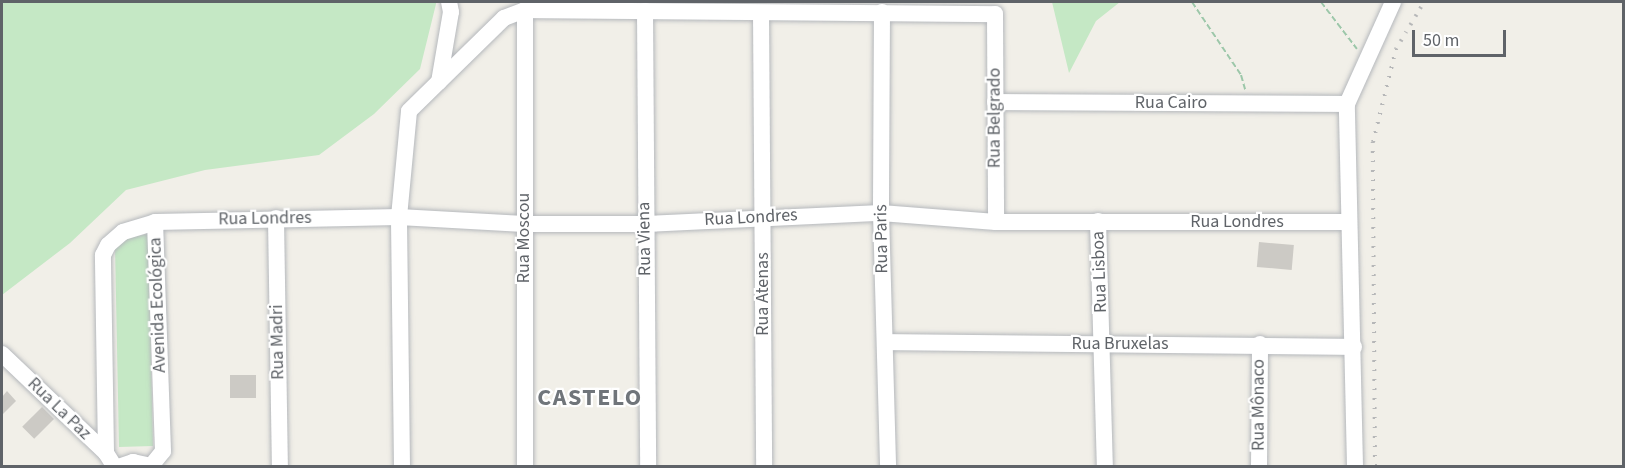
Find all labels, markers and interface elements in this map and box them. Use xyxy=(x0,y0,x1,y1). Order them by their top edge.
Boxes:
scale bar xyxy=(1415,18,1510,56)
text: 50 m xyxy=(1423,28,1459,53)
street label: Rua Belgrado xyxy=(984,68,1006,168)
street label: Rua Cairo xyxy=(1135,92,1207,114)
street label: Rua Moscou xyxy=(513,193,535,283)
street label: Rua Viena xyxy=(634,202,656,276)
street label: Rua Paris xyxy=(871,204,893,274)
street label: Rua Londres xyxy=(704,205,798,231)
street label: Rua Londres xyxy=(218,207,312,231)
street label: Rua Londres xyxy=(1190,211,1284,233)
street label: Rua Lisboa xyxy=(1088,231,1112,313)
street label: Avenida Ecológica xyxy=(145,237,171,373)
street label: Rua Atenas xyxy=(752,252,774,336)
street label: Rua Madri xyxy=(267,304,289,380)
street label: Rua Bruxelas xyxy=(1071,333,1169,355)
street label: Rua Mônaco xyxy=(1248,359,1270,451)
street label: Rua La Paz xyxy=(23,373,95,445)
district label: CASTELO xyxy=(537,384,643,412)

